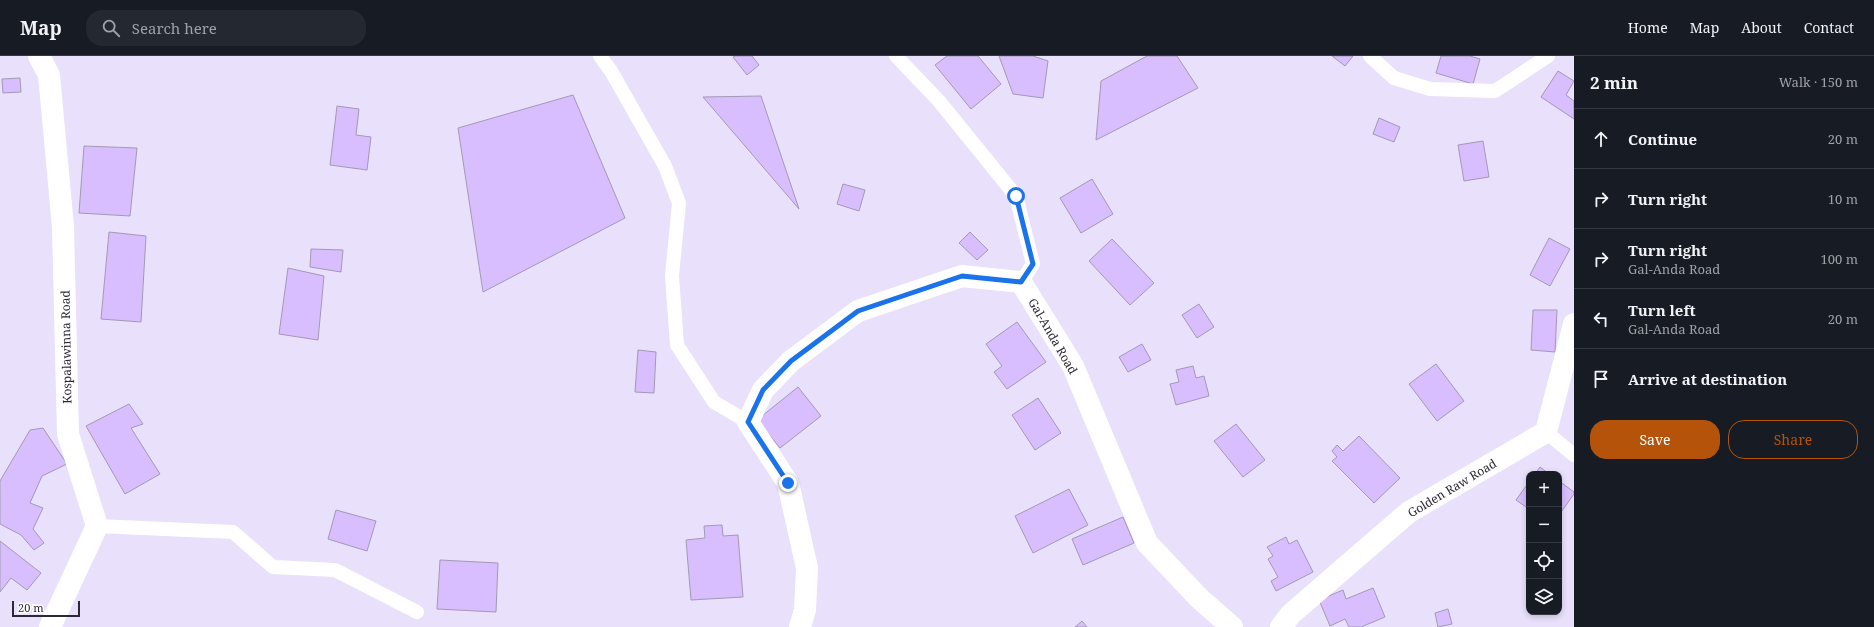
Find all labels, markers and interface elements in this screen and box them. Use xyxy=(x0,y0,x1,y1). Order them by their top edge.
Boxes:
search box xyxy=(86,10,366,46)
text: Map xyxy=(20,15,62,41)
icon: search xyxy=(100,17,122,39)
text: Search here xyxy=(132,18,217,38)
text: Home xyxy=(1628,18,1668,37)
text: Map xyxy=(1690,18,1719,37)
text: About xyxy=(1741,18,1782,37)
text: Contact xyxy=(1804,18,1854,37)
text: 2 min xyxy=(1590,71,1638,94)
text: Walk · 150 m xyxy=(1779,73,1858,91)
icon: ahead xyxy=(1590,128,1612,150)
text: Continue xyxy=(1628,129,1697,149)
text: 20 m xyxy=(1828,130,1858,148)
route start xyxy=(1007,187,1025,205)
icon: right xyxy=(1590,188,1612,210)
text: Turn right xyxy=(1628,189,1707,209)
text: 10 m xyxy=(1828,190,1858,208)
text: Turn right xyxy=(1628,240,1707,260)
icon: right xyxy=(1590,248,1612,270)
text: 100 m xyxy=(1821,250,1858,268)
text: Gal-Anda Road xyxy=(1628,260,1720,278)
street label: Kospalawinna Road xyxy=(56,289,75,404)
street label: Gal-Anda Road xyxy=(1024,295,1082,378)
text: Turn left xyxy=(1628,300,1696,320)
icon: left xyxy=(1590,308,1612,330)
text: 20 m xyxy=(1828,310,1858,328)
text: Gal-Anda Road xyxy=(1628,320,1720,338)
icon: arrive xyxy=(1590,368,1612,390)
text: Arrive at destination xyxy=(1628,369,1787,389)
button: Save xyxy=(1590,420,1720,459)
button: Share xyxy=(1728,420,1858,459)
street label: Golden Raw Road xyxy=(1404,454,1500,521)
map controls xyxy=(1526,471,1562,615)
button: + xyxy=(1526,471,1562,507)
route end xyxy=(779,474,797,492)
button: − xyxy=(1526,507,1562,543)
button: locate xyxy=(1526,543,1562,579)
button: layers xyxy=(1526,579,1562,615)
scale bar xyxy=(12,599,80,618)
text: 20 m xyxy=(18,600,44,615)

